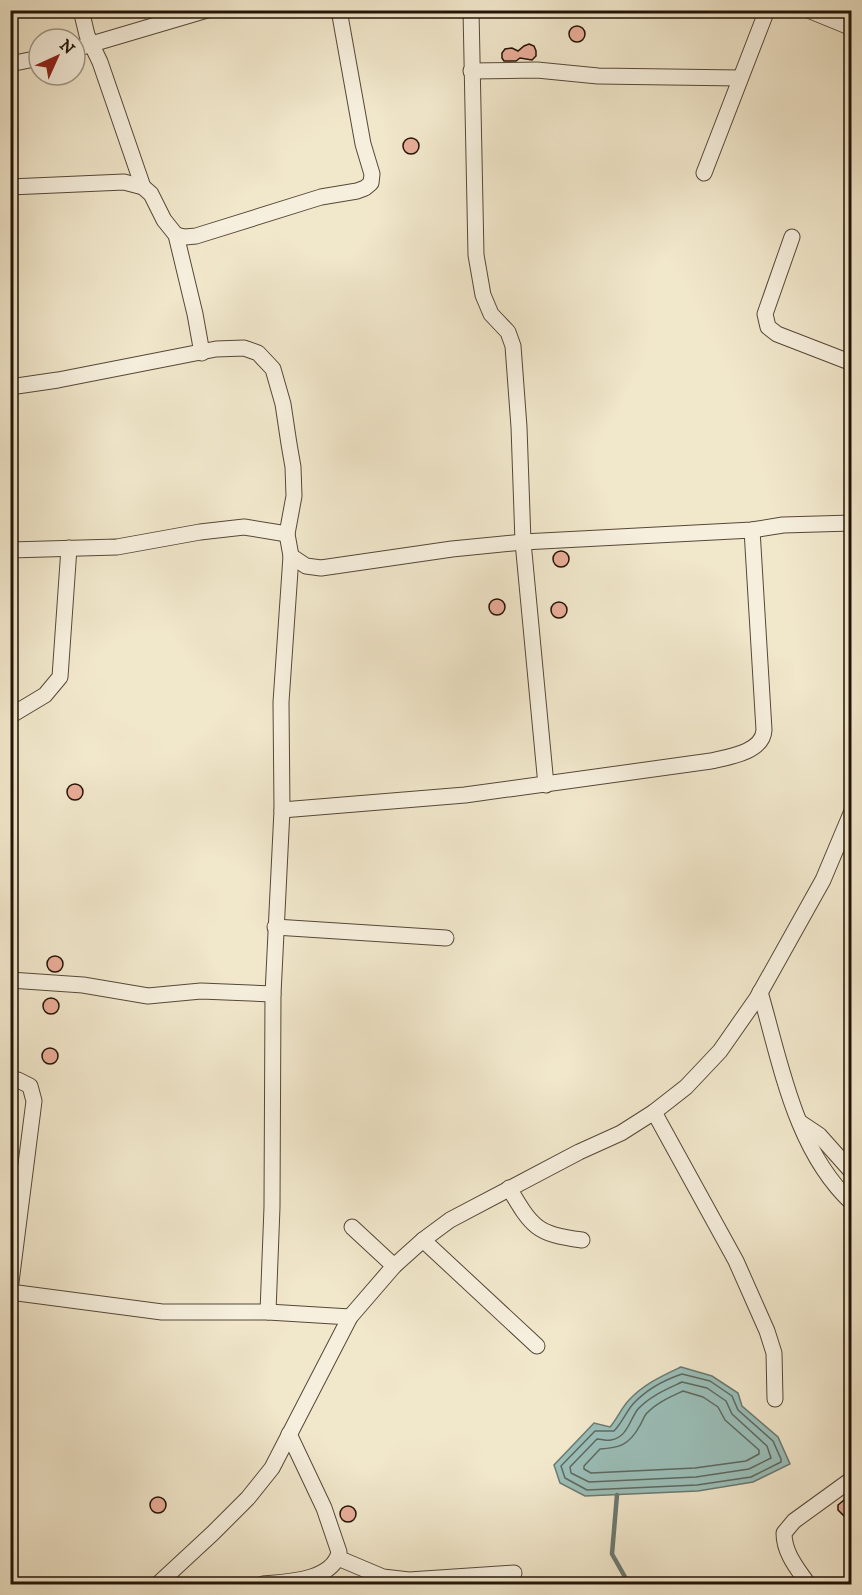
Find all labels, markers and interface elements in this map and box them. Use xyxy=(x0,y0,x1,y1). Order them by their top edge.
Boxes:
north arrow xyxy=(27,27,87,87)
text: N xyxy=(55,35,79,59)

